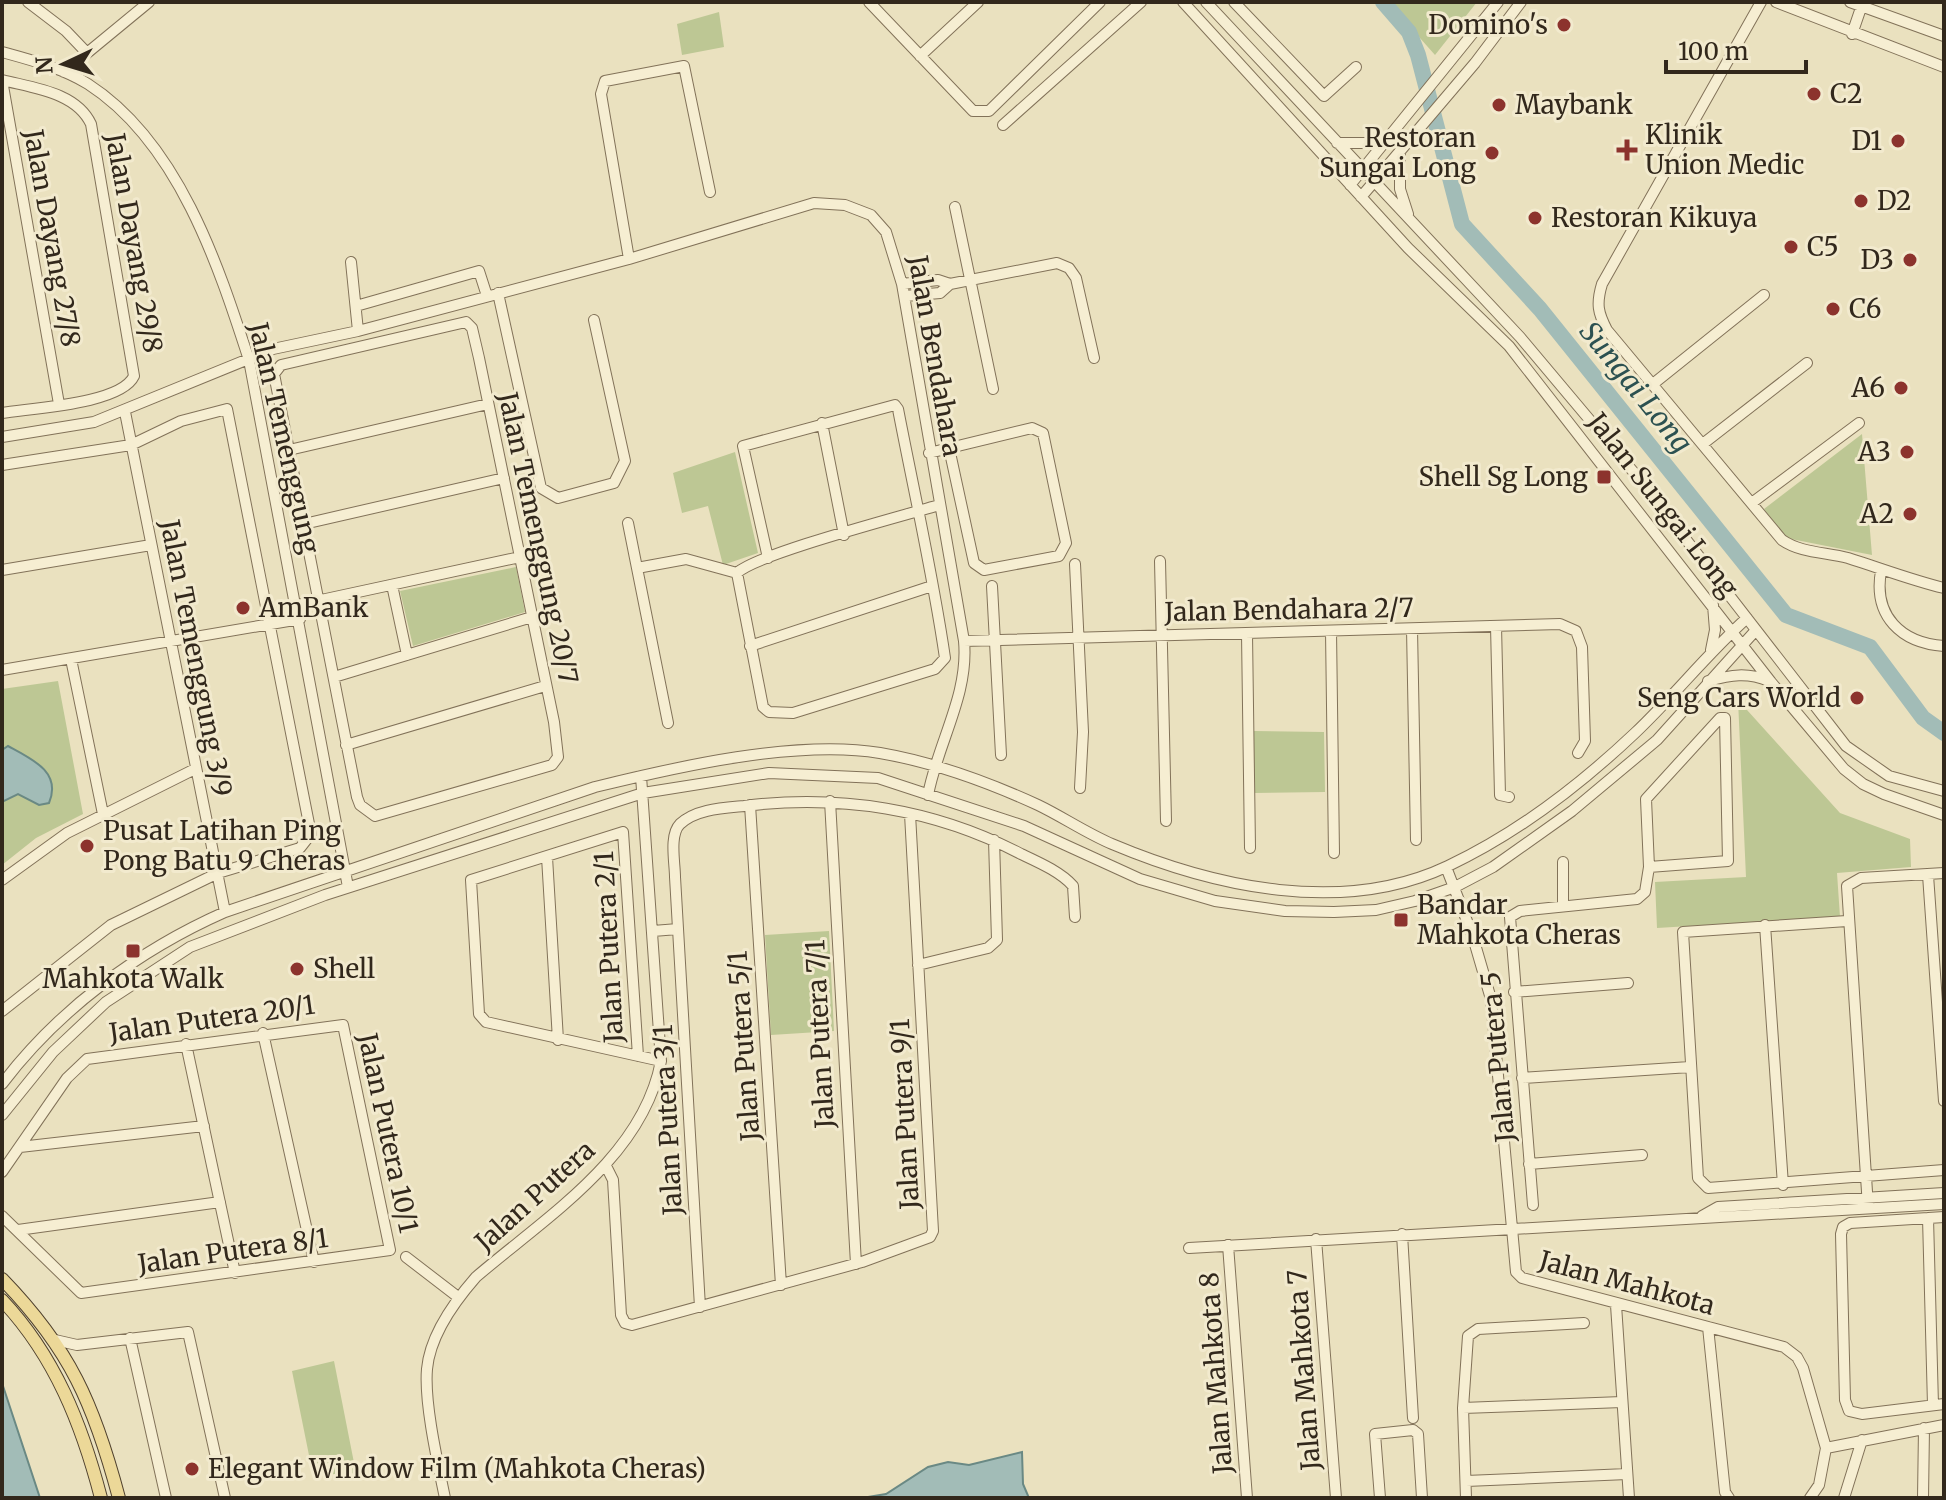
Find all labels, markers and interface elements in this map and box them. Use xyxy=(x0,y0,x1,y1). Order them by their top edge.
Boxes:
place label: Domino's xyxy=(1428,8,1548,41)
marker: Domino's xyxy=(1555,16,1573,34)
north arrow xyxy=(24,24,104,104)
scale bar xyxy=(1666,24,1806,74)
text: 100 m xyxy=(1678,36,1749,67)
text: N xyxy=(29,55,59,75)
place label: C2 xyxy=(1830,77,1862,110)
marker: C2 xyxy=(1805,85,1823,103)
place label: Maybank xyxy=(1515,88,1633,121)
marker: Maybank xyxy=(1490,96,1508,114)
place label: Klinik Union Medic xyxy=(1645,118,1804,181)
place label: Restoran Sungai Long xyxy=(1319,121,1476,184)
place label: D1 xyxy=(1851,124,1882,157)
street label: Jalan Dayang 27/8 xyxy=(17,126,88,349)
street label: Jalan Dayang 29/8 xyxy=(99,130,170,355)
marker: D1 xyxy=(1889,132,1907,150)
marker: Klinik Union Medic xyxy=(1616,139,1638,161)
marker: Restoran Sungai Long xyxy=(1483,144,1501,162)
place label: D2 xyxy=(1877,184,1912,217)
marker: D2 xyxy=(1852,192,1870,210)
place label: Restoran Kikuya xyxy=(1551,201,1757,234)
marker: Restoran Kikuya xyxy=(1526,209,1544,227)
place label: C5 xyxy=(1807,230,1839,263)
marker: C5 xyxy=(1782,238,1800,256)
place label: D3 xyxy=(1860,243,1894,276)
marker: D3 xyxy=(1901,251,1919,269)
street label: Jalan Bendahara xyxy=(901,252,969,459)
place label: C6 xyxy=(1849,292,1881,325)
marker: C6 xyxy=(1824,300,1842,318)
water label: Sungai Long xyxy=(1572,314,1700,460)
street label: Jalan Temenggung xyxy=(242,318,327,557)
place label: A6 xyxy=(1850,371,1885,404)
marker: A6 xyxy=(1892,379,1910,397)
street label: Jalan Temenggung 20/7 xyxy=(491,388,586,687)
street label: Jalan Sungai Long xyxy=(1580,405,1746,604)
place label: A3 xyxy=(1857,435,1891,468)
marker: A3 xyxy=(1898,443,1916,461)
place label: Shell Sg Long xyxy=(1419,460,1588,493)
marker: Shell Sg Long xyxy=(1595,468,1613,486)
place label: A2 xyxy=(1859,497,1894,530)
marker: A2 xyxy=(1901,505,1919,523)
street label: Jalan Temenggung 3/9 xyxy=(153,516,240,799)
place label: AmBank xyxy=(258,591,369,624)
street label: Jalan Bendahara 2/7 xyxy=(1163,591,1414,628)
marker: AmBank xyxy=(234,599,252,617)
place label: Seng Cars World xyxy=(1637,681,1841,714)
marker: Seng Cars World xyxy=(1848,689,1866,707)
place label: Pusat Latihan Ping Pong Batu 9 Cheras xyxy=(103,814,346,877)
marker: Pusat Latihan Ping Pong Batu 9 Cheras xyxy=(78,837,96,855)
street label: Jalan Putera 2/1 xyxy=(587,850,630,1045)
place label: Bandar Mahkota Cheras xyxy=(1417,888,1621,951)
marker: Bandar Mahkota Cheras xyxy=(1392,911,1410,929)
street label: Jalan Putera 7/1 xyxy=(798,939,841,1130)
marker: Mahkota Walk xyxy=(124,942,142,960)
street label: Jalan Putera 5/1 xyxy=(720,949,767,1143)
place label: Shell xyxy=(313,952,375,985)
marker: Shell xyxy=(288,960,306,978)
place label: Mahkota Walk xyxy=(42,962,224,995)
street label: Jalan Putera 5 xyxy=(1474,970,1521,1145)
street label: Jalan Putera 20/1 xyxy=(106,988,317,1049)
street label: Jalan Putera 9/1 xyxy=(883,1018,926,1211)
street label: Jalan Putera 3/1 xyxy=(646,1024,689,1217)
street label: Jalan Putera 10/1 xyxy=(351,1029,426,1236)
street label: Jalan Putera xyxy=(467,1133,601,1259)
street label: Jalan Putera 8/1 xyxy=(135,1221,330,1280)
street label: Jalan Mahkota xyxy=(1535,1243,1719,1322)
street label: Jalan Mahkota 7 xyxy=(1280,1268,1327,1473)
street label: Jalan Mahkota 8 xyxy=(1192,1271,1239,1476)
place label: Elegant Window Film (Mahkota Cheras) xyxy=(208,1452,706,1485)
marker: Elegant Window Film (Mahkota Cheras) xyxy=(183,1460,201,1478)

